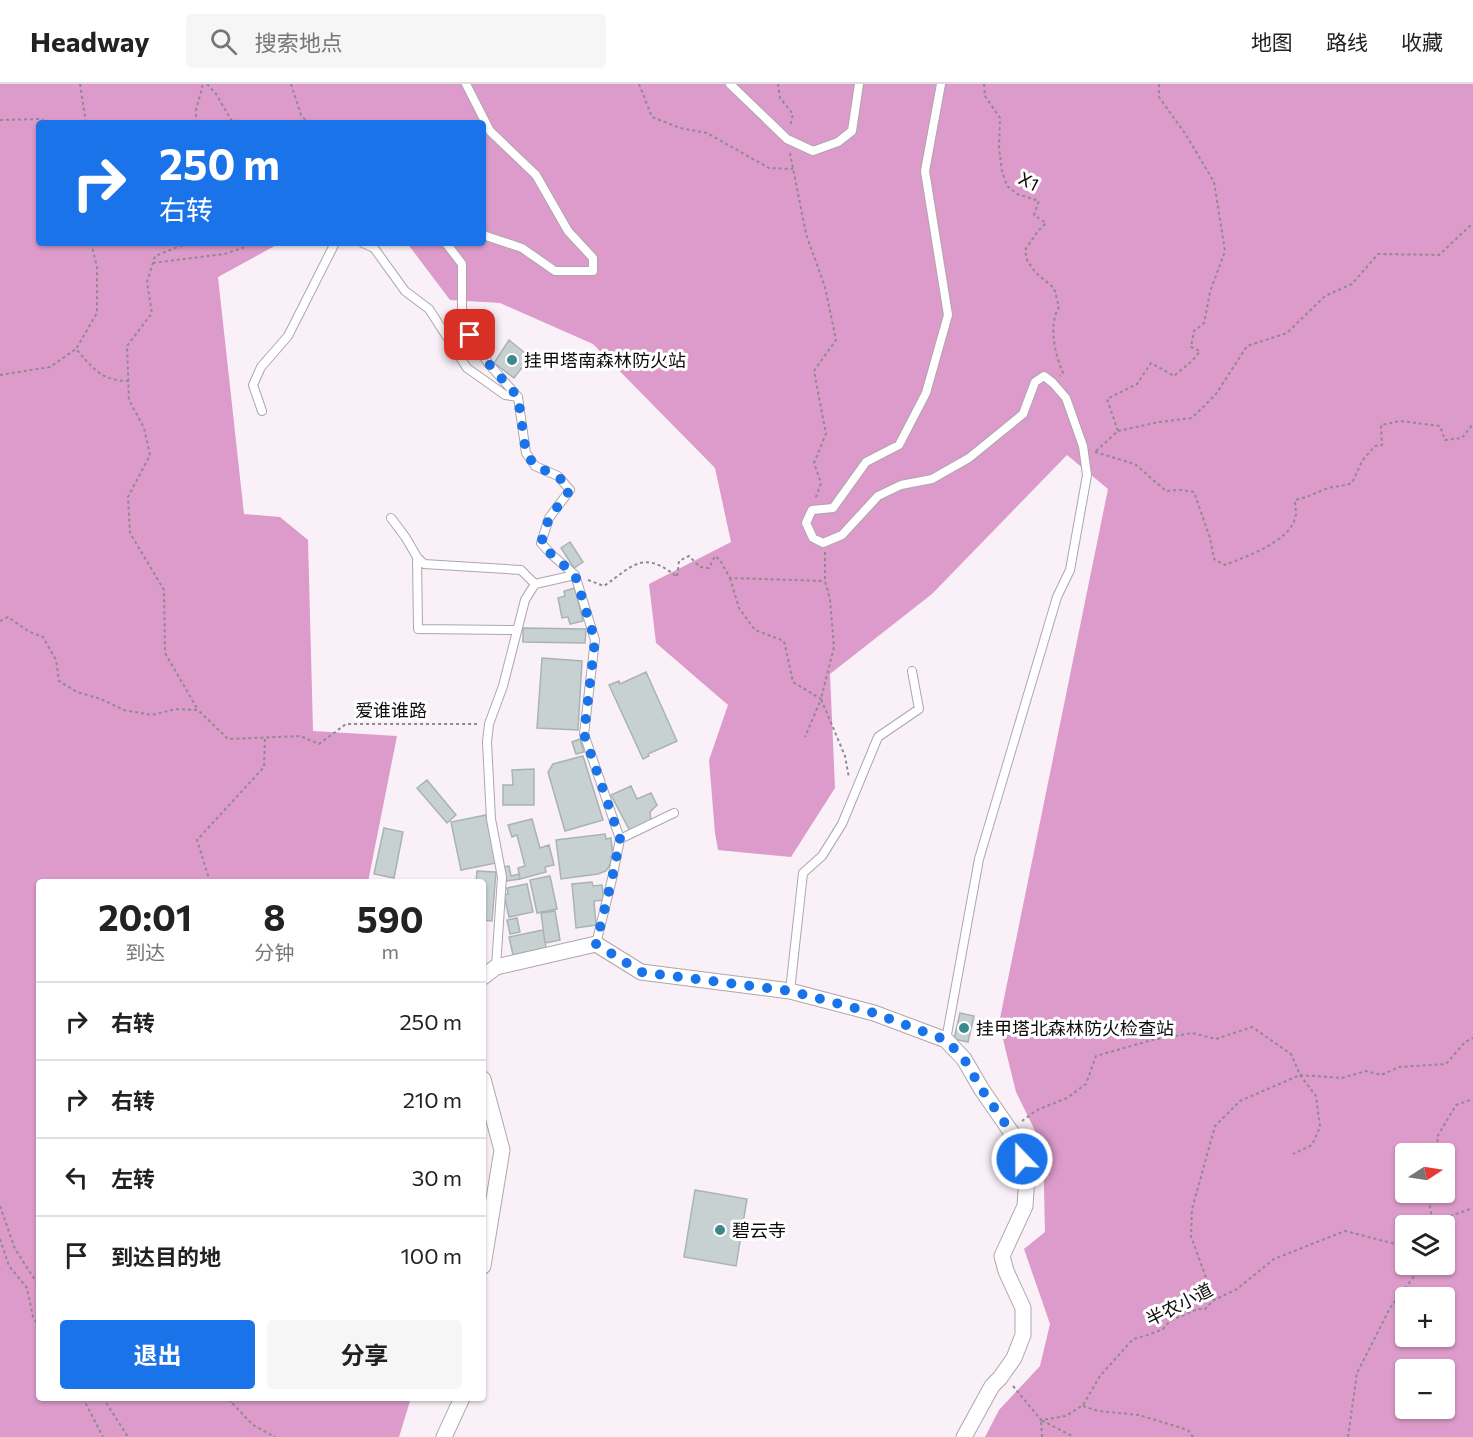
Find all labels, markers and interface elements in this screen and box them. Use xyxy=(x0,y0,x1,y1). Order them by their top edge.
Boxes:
search box xyxy=(186,14,606,68)
text: Headway xyxy=(30,24,150,58)
icon: search xyxy=(207,25,240,58)
text: 搜索地点 xyxy=(255,29,343,56)
text: 地图 xyxy=(1251,29,1293,54)
text: 路线 xyxy=(1326,29,1368,54)
text: 收藏 xyxy=(1401,29,1443,54)
text: 250 m xyxy=(159,137,280,189)
icon: right xyxy=(60,144,138,222)
street label: X1 xyxy=(1015,167,1043,195)
text: 右转 xyxy=(159,193,213,226)
pin xyxy=(444,309,495,360)
icon: arrive xyxy=(453,318,486,351)
place label: 挂甲塔南森林防火站 xyxy=(524,349,686,371)
marker: 挂甲塔南森林防火站 xyxy=(505,353,519,367)
street label: 爱谁谁路 xyxy=(355,699,427,721)
text: 20:01 xyxy=(98,894,192,938)
text: 8 xyxy=(263,894,286,938)
text: 590 xyxy=(357,896,424,940)
text: m xyxy=(381,939,399,963)
text: 到达 xyxy=(125,940,165,964)
text: 分钟 xyxy=(254,940,294,964)
icon: right xyxy=(60,1005,93,1038)
text: 250 m xyxy=(399,1008,462,1035)
text: 右转 xyxy=(111,1009,155,1036)
place label: 挂甲塔北森林防火检查站 xyxy=(976,1017,1174,1039)
marker: 挂甲塔北森林防火检查站 xyxy=(957,1021,971,1035)
icon: right xyxy=(60,1083,93,1116)
text: 210 m xyxy=(403,1086,462,1113)
text: 右转 xyxy=(111,1087,155,1114)
position arrow xyxy=(990,1127,1054,1191)
north arrow xyxy=(1395,1143,1455,1203)
map controls xyxy=(1395,1143,1455,1419)
icon: left xyxy=(60,1161,93,1194)
text: 30 m xyxy=(412,1164,462,1191)
text: 左转 xyxy=(111,1165,155,1192)
button: layers xyxy=(1395,1215,1455,1275)
place label: 碧云寺 xyxy=(732,1219,786,1241)
marker: 碧云寺 xyxy=(713,1223,727,1237)
icon: arrive xyxy=(60,1239,93,1272)
text: 100 m xyxy=(400,1242,462,1269)
text: 到达目的地 xyxy=(111,1243,221,1270)
street label: 半农小道 xyxy=(1142,1278,1216,1330)
button: + xyxy=(1395,1287,1455,1347)
button: 退出 xyxy=(60,1320,255,1389)
button: 分享 xyxy=(267,1320,462,1389)
button: − xyxy=(1395,1359,1455,1419)

